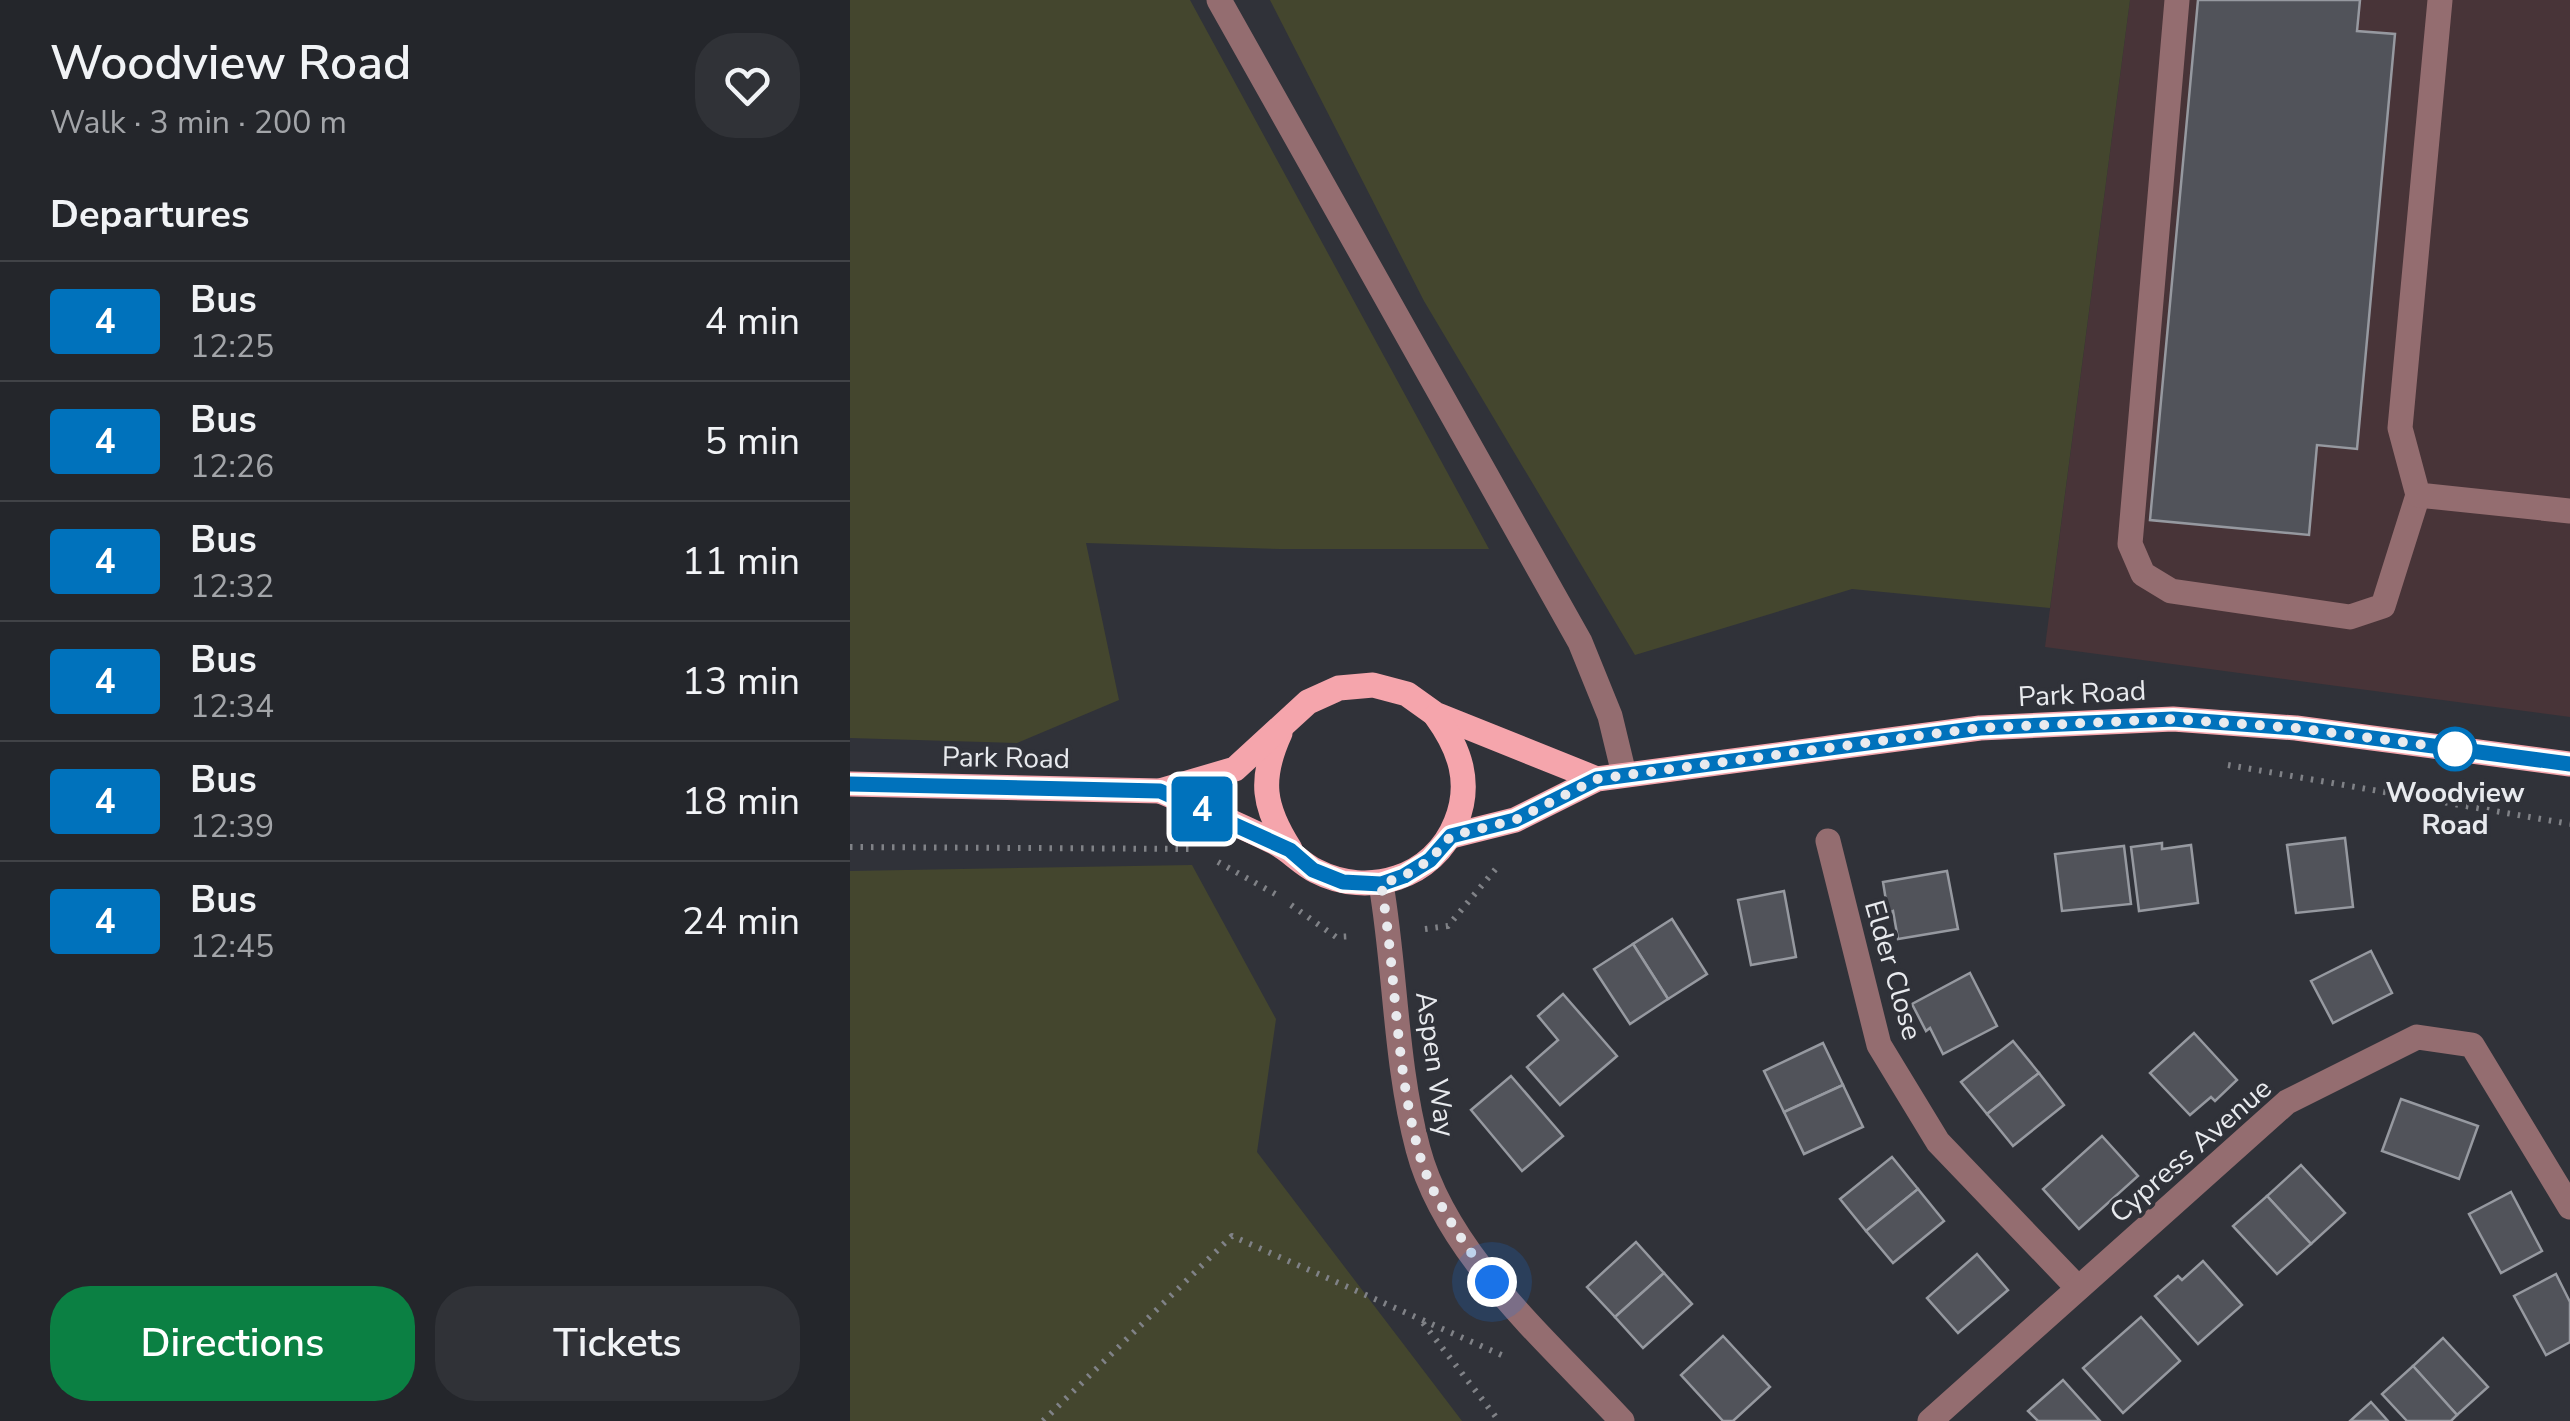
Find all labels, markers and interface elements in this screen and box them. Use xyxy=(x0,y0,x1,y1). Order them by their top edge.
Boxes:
text: Woodview Road xyxy=(50,30,411,96)
button: heart xyxy=(695,33,800,138)
text: Walk · 3 min · 200 m xyxy=(50,101,347,144)
text: Departures xyxy=(50,189,249,240)
text: Bus xyxy=(190,274,257,325)
text: 4 min xyxy=(705,296,800,347)
text: 4 xyxy=(94,298,116,345)
text: 12:25 xyxy=(190,325,274,368)
text: Bus xyxy=(190,394,257,445)
text: 5 min xyxy=(705,416,800,467)
text: 4 xyxy=(94,418,116,465)
text: 12:26 xyxy=(190,445,274,488)
text: Bus xyxy=(190,514,257,565)
text: 11 min xyxy=(682,536,800,587)
text: 4 xyxy=(94,538,116,585)
text: 12:32 xyxy=(190,565,274,608)
text: Bus xyxy=(190,634,257,685)
text: 13 min xyxy=(682,656,800,707)
text: 4 xyxy=(94,658,116,705)
street label: Park Road xyxy=(2017,672,2147,716)
text: 12:34 xyxy=(190,685,274,728)
marker: Woodview Road xyxy=(2434,728,2476,770)
street label: Park Road xyxy=(942,738,1070,778)
text: Bus xyxy=(190,754,257,805)
place label: Woodview Road xyxy=(2385,774,2525,844)
text: 18 min xyxy=(682,776,800,827)
line badge: 4 xyxy=(1170,776,1234,842)
text: 4 xyxy=(94,778,116,825)
text: 4 xyxy=(1191,786,1213,833)
text: 12:39 xyxy=(190,805,274,848)
text: Bus xyxy=(190,874,257,925)
text: 24 min xyxy=(682,896,800,947)
street label: Elder Close xyxy=(1855,896,1931,1045)
text: 4 xyxy=(94,898,116,945)
text: 12:45 xyxy=(190,925,274,968)
street label: Aspen Way xyxy=(1406,989,1464,1140)
street label: Cypress Avenue xyxy=(2102,1070,2280,1232)
your location xyxy=(1467,1257,1517,1307)
button: Directions xyxy=(50,1286,415,1401)
button: Tickets xyxy=(435,1286,800,1401)

